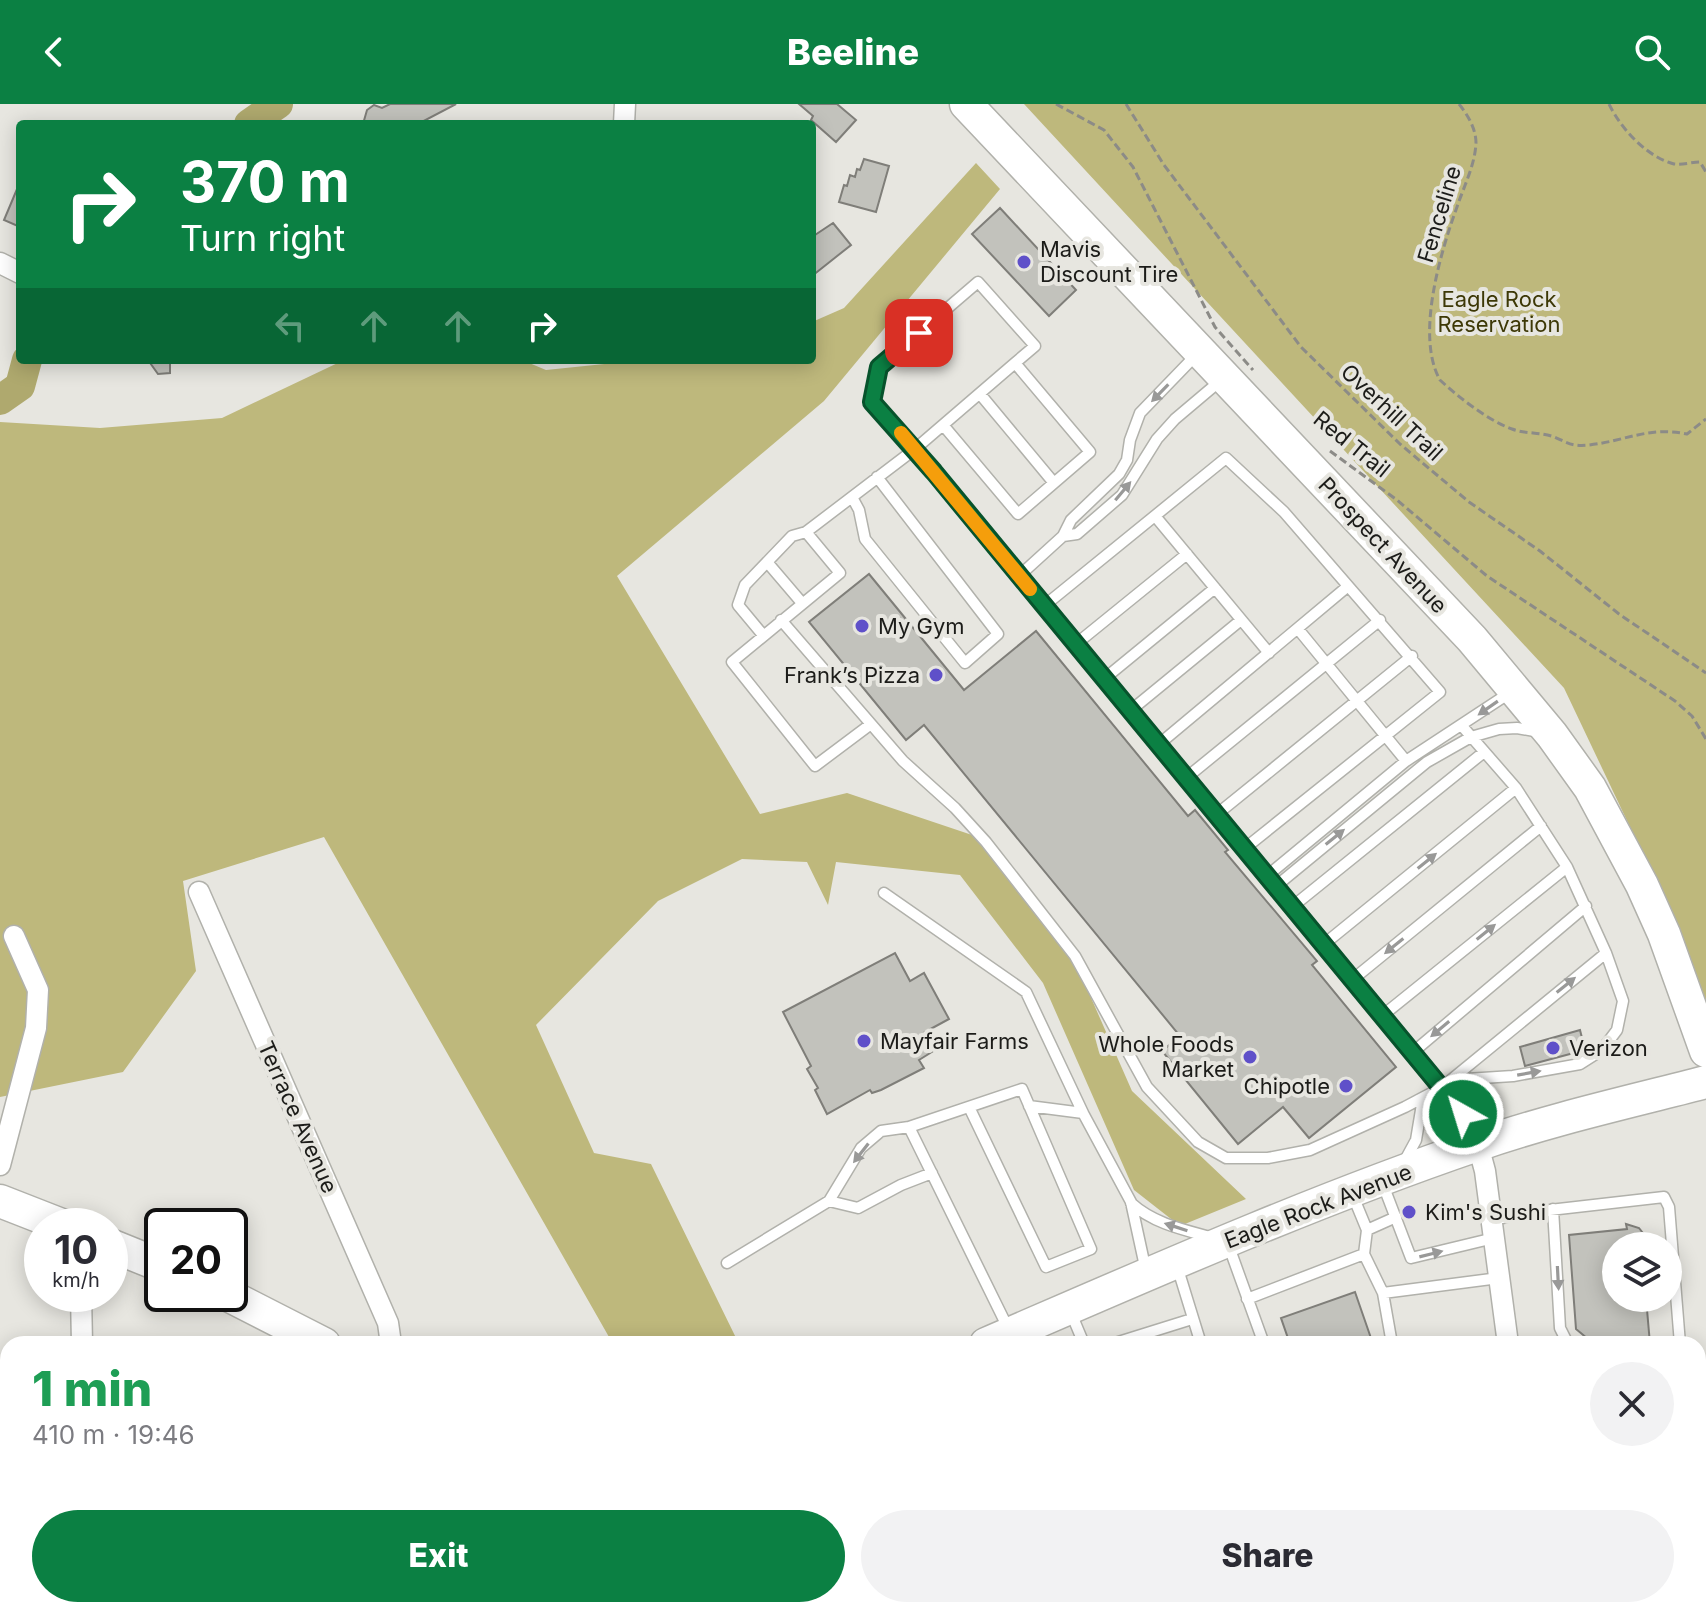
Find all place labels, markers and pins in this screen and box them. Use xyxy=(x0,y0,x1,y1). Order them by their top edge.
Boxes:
place label: Mavis Discount Tire xyxy=(1040,236,1178,287)
marker: Mavis Discount Tire xyxy=(1015,253,1033,271)
pin xyxy=(885,299,953,367)
place label: My Gym xyxy=(878,613,965,639)
marker: My Gym xyxy=(853,617,871,635)
place label: Frank’s Pizza xyxy=(784,662,920,688)
marker: Frank’s Pizza xyxy=(927,666,945,684)
place label: Mayfair Farms xyxy=(880,1028,1029,1054)
place label: Whole Foods Market xyxy=(1098,1031,1234,1082)
marker: Mayfair Farms xyxy=(855,1032,873,1050)
place label: Verizon xyxy=(1569,1035,1648,1061)
marker: Verizon xyxy=(1544,1039,1562,1057)
marker: Whole Foods Market xyxy=(1241,1048,1259,1066)
place label: Chipotle xyxy=(1244,1073,1330,1099)
marker: Chipotle xyxy=(1337,1077,1355,1095)
place label: Kim's Sushi xyxy=(1425,1199,1546,1225)
marker: Kim's Sushi xyxy=(1400,1203,1418,1221)

